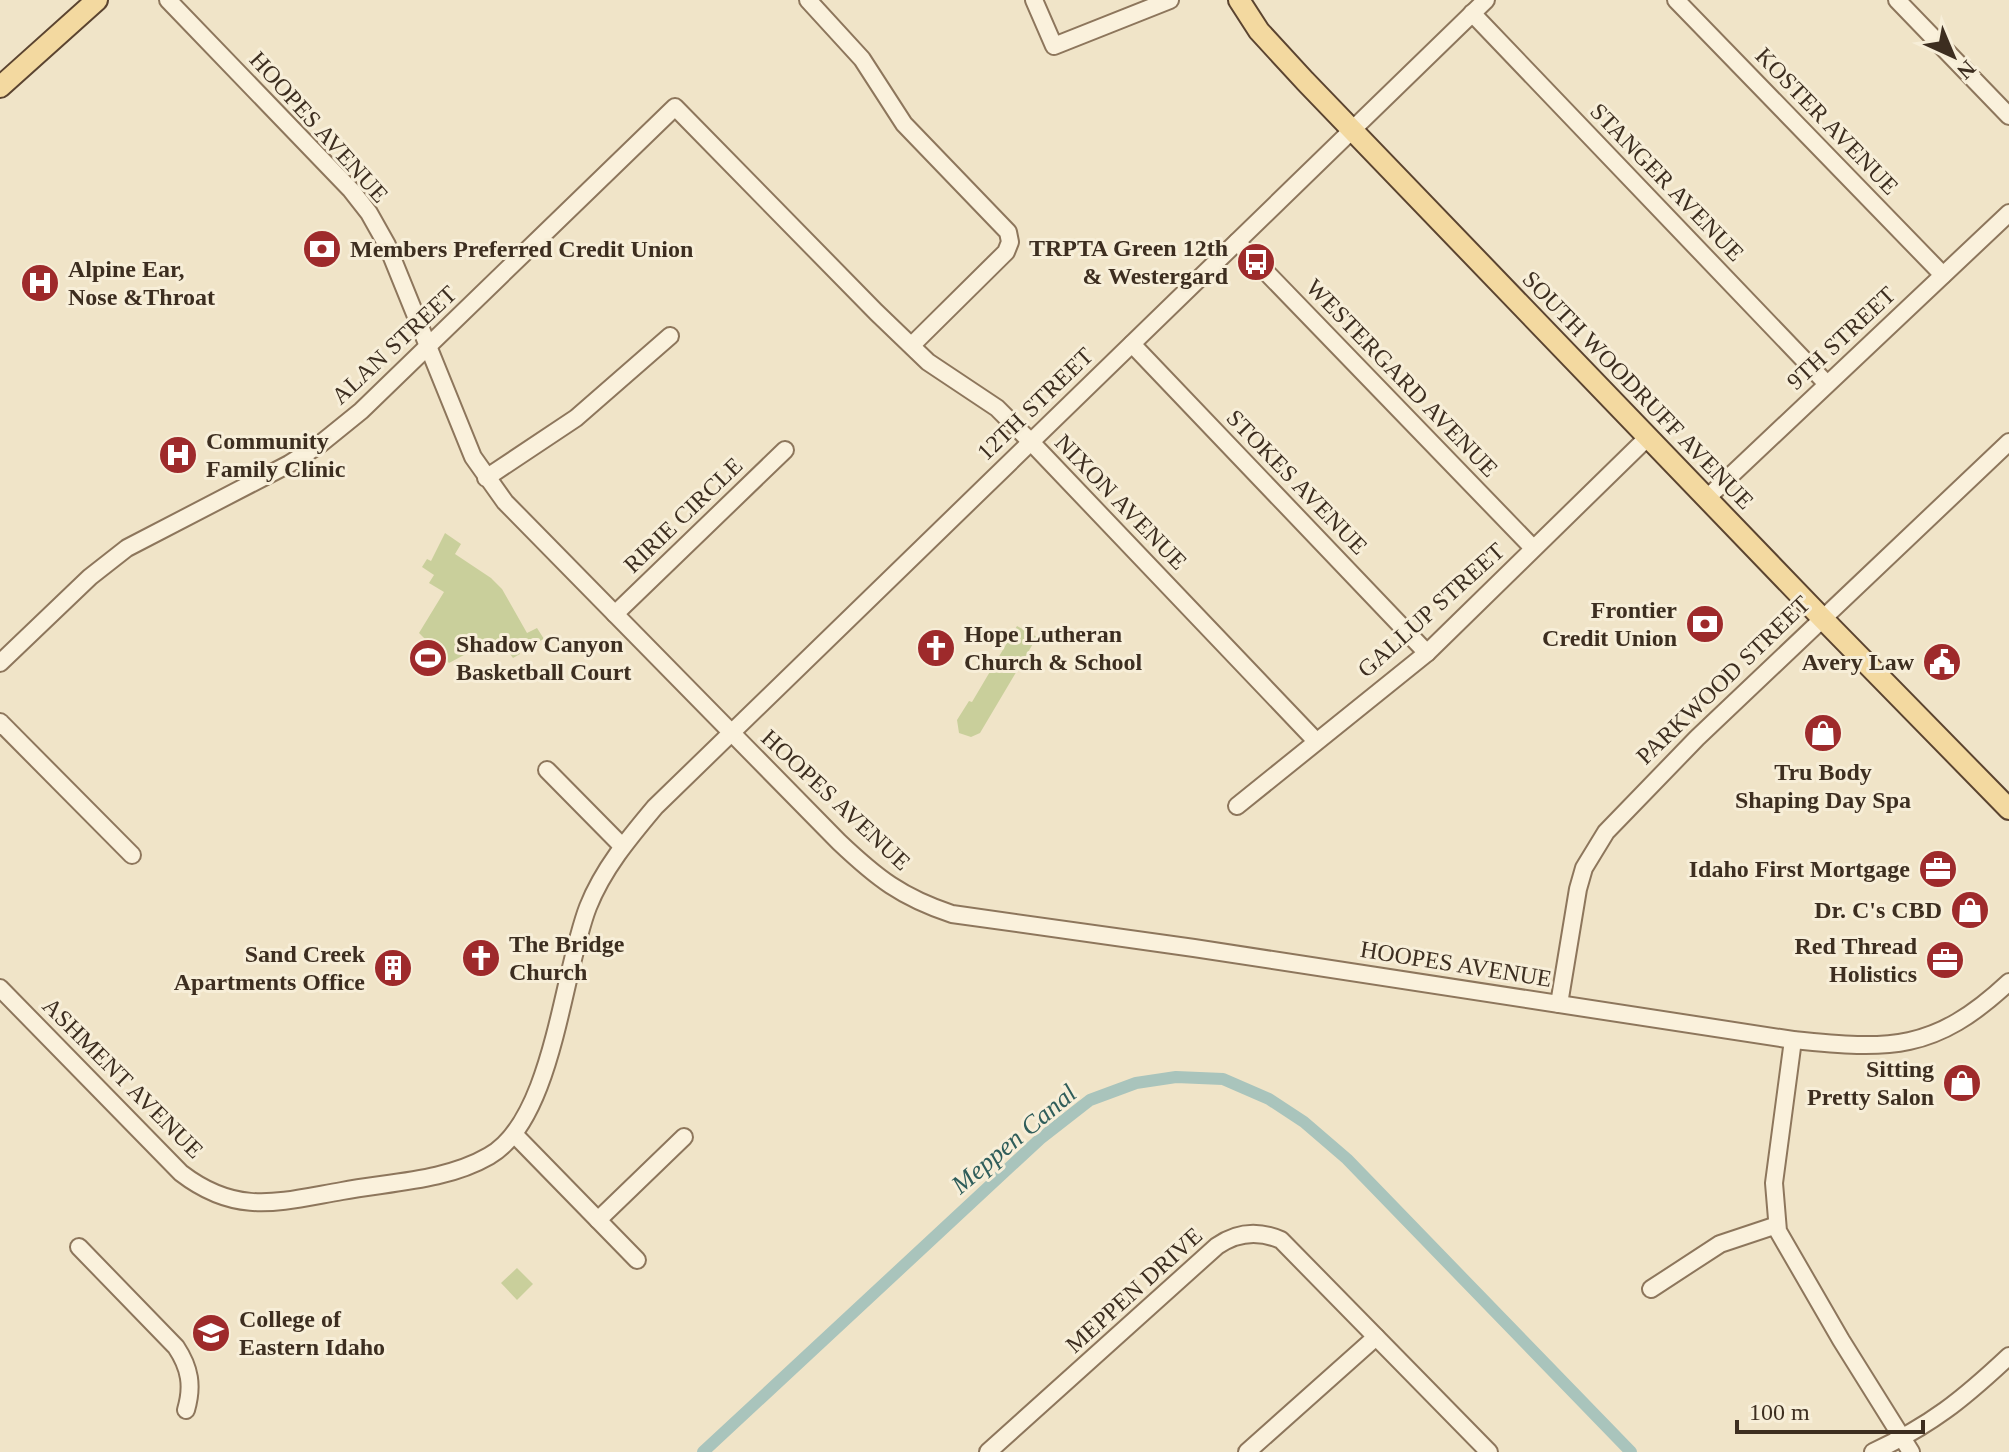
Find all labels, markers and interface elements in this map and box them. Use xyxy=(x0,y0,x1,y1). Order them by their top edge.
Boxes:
north arrow xyxy=(1913,16,1993,96)
street label: KOSTER AVENUE xyxy=(1750,42,1904,200)
street label: HOOPES AVENUE xyxy=(245,46,393,208)
text: N xyxy=(1952,56,1981,85)
street label: STANGER AVENUE xyxy=(1585,98,1749,266)
bank icon: Members Preferred Credit Union xyxy=(301,228,343,270)
place label: TRPTA Green 12th & Westergard xyxy=(1029,235,1229,289)
place label: Members Preferred Credit Union xyxy=(350,236,693,262)
bus stop icon: TRPTA Green 12th & Westergard xyxy=(1235,241,1277,283)
place label: Alpine Ear, Nose &Throat xyxy=(68,256,215,310)
hospital icon: Alpine Ear, Nose &Throat xyxy=(19,262,61,304)
street label: SOUTH WOODRUFF AVENUE xyxy=(1517,266,1759,514)
street label: WESTERGARD AVENUE xyxy=(1301,274,1503,482)
street label: ALAN STREET xyxy=(326,280,462,409)
street label: 9TH STREET xyxy=(1782,281,1901,395)
street label: 12TH STREET xyxy=(972,342,1098,465)
street label: STOKES AVENUE xyxy=(1221,404,1373,560)
place label: Community Family Clinic xyxy=(206,428,346,482)
street label: NIXON AVENUE xyxy=(1050,429,1192,575)
hospital icon: Community Family Clinic xyxy=(157,434,199,476)
street label: RIRIE CIRCLE xyxy=(619,452,747,578)
street label: GALLUP STREET xyxy=(1353,537,1510,682)
street label: PARKWOOD STREET xyxy=(1631,590,1815,769)
place label: Frontier Credit Union xyxy=(1542,597,1677,651)
bank icon: Frontier Credit Union xyxy=(1684,603,1726,645)
place label: Hope Lutheran Church & School xyxy=(964,621,1143,675)
church icon: Hope Lutheran Church & School xyxy=(915,627,957,669)
place label: Shadow Canyon Basketball Court xyxy=(456,631,631,685)
sports icon: Shadow Canyon Basketball Court xyxy=(407,637,449,679)
public building icon: Avery Law xyxy=(1921,641,1963,683)
place label: Avery Law xyxy=(1802,649,1915,675)
shop icon: Tru Body Shaping Day Spa xyxy=(1802,712,1844,754)
street label: HOOPES AVENUE xyxy=(756,724,916,876)
place label: Tru Body Shaping Day Spa xyxy=(1735,759,1911,813)
office icon: Idaho First Mortgage xyxy=(1917,848,1959,890)
place label: Idaho First Mortgage xyxy=(1689,856,1910,882)
shop icon: Dr. C's CBD xyxy=(1949,889,1991,931)
place label: Dr. C's CBD xyxy=(1814,897,1942,923)
place label: The Bridge Church xyxy=(509,931,625,985)
place label: Red Thread Holistics xyxy=(1795,933,1918,987)
street label: HOOPES AVENUE xyxy=(1358,936,1554,992)
church icon: The Bridge Church xyxy=(460,937,502,979)
office icon: Red Thread Holistics xyxy=(1924,939,1966,981)
place label: Sand Creek Apartments Office xyxy=(174,941,366,995)
building icon: Sand Creek Apartments Office xyxy=(372,947,414,989)
street label: ASHMENT AVENUE xyxy=(38,993,208,1163)
place label: Sitting Pretty Salon xyxy=(1807,1056,1934,1110)
shop icon: Sitting Pretty Salon xyxy=(1941,1062,1983,1104)
water label: Meppen Canal xyxy=(945,1078,1082,1200)
street label: MEPPEN DRIVE xyxy=(1061,1222,1207,1358)
place label: College of Eastern Idaho xyxy=(239,1306,385,1360)
school or university icon: College of Eastern Idaho xyxy=(190,1312,232,1354)
scale bar xyxy=(1737,1384,1923,1434)
text: 100 m xyxy=(1749,1399,1810,1425)

